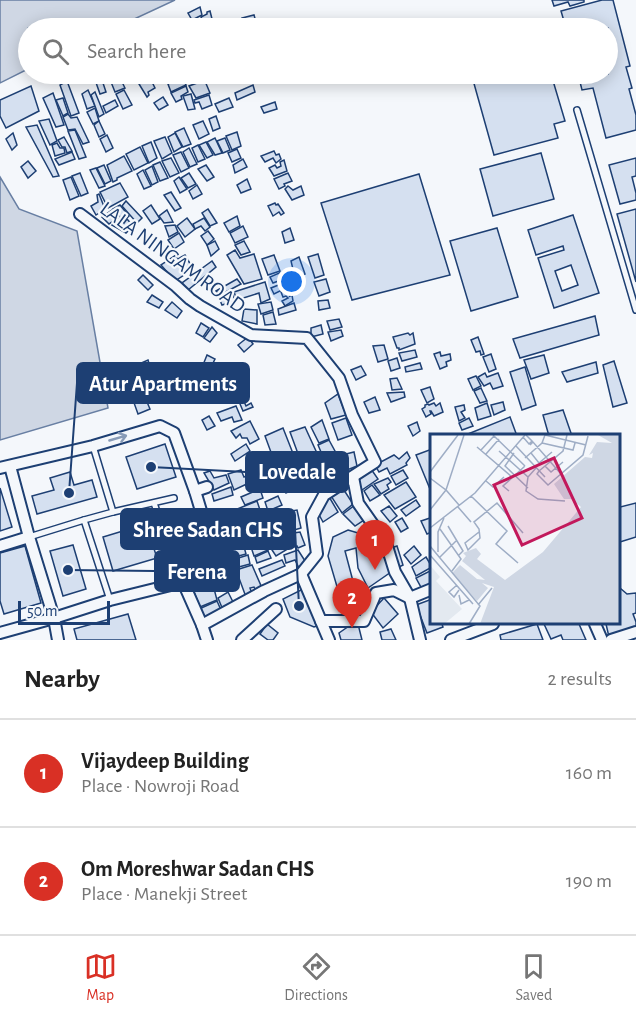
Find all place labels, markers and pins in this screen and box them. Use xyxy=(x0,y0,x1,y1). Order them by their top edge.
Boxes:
callout: Atur Apartments xyxy=(77,363,249,403)
callout: Lovedale xyxy=(246,452,348,492)
callout: Shree Sadan CHS xyxy=(121,509,295,549)
pin: 1 xyxy=(356,520,394,570)
callout: Ferena xyxy=(155,551,239,591)
pin: 2 xyxy=(332,578,372,628)

